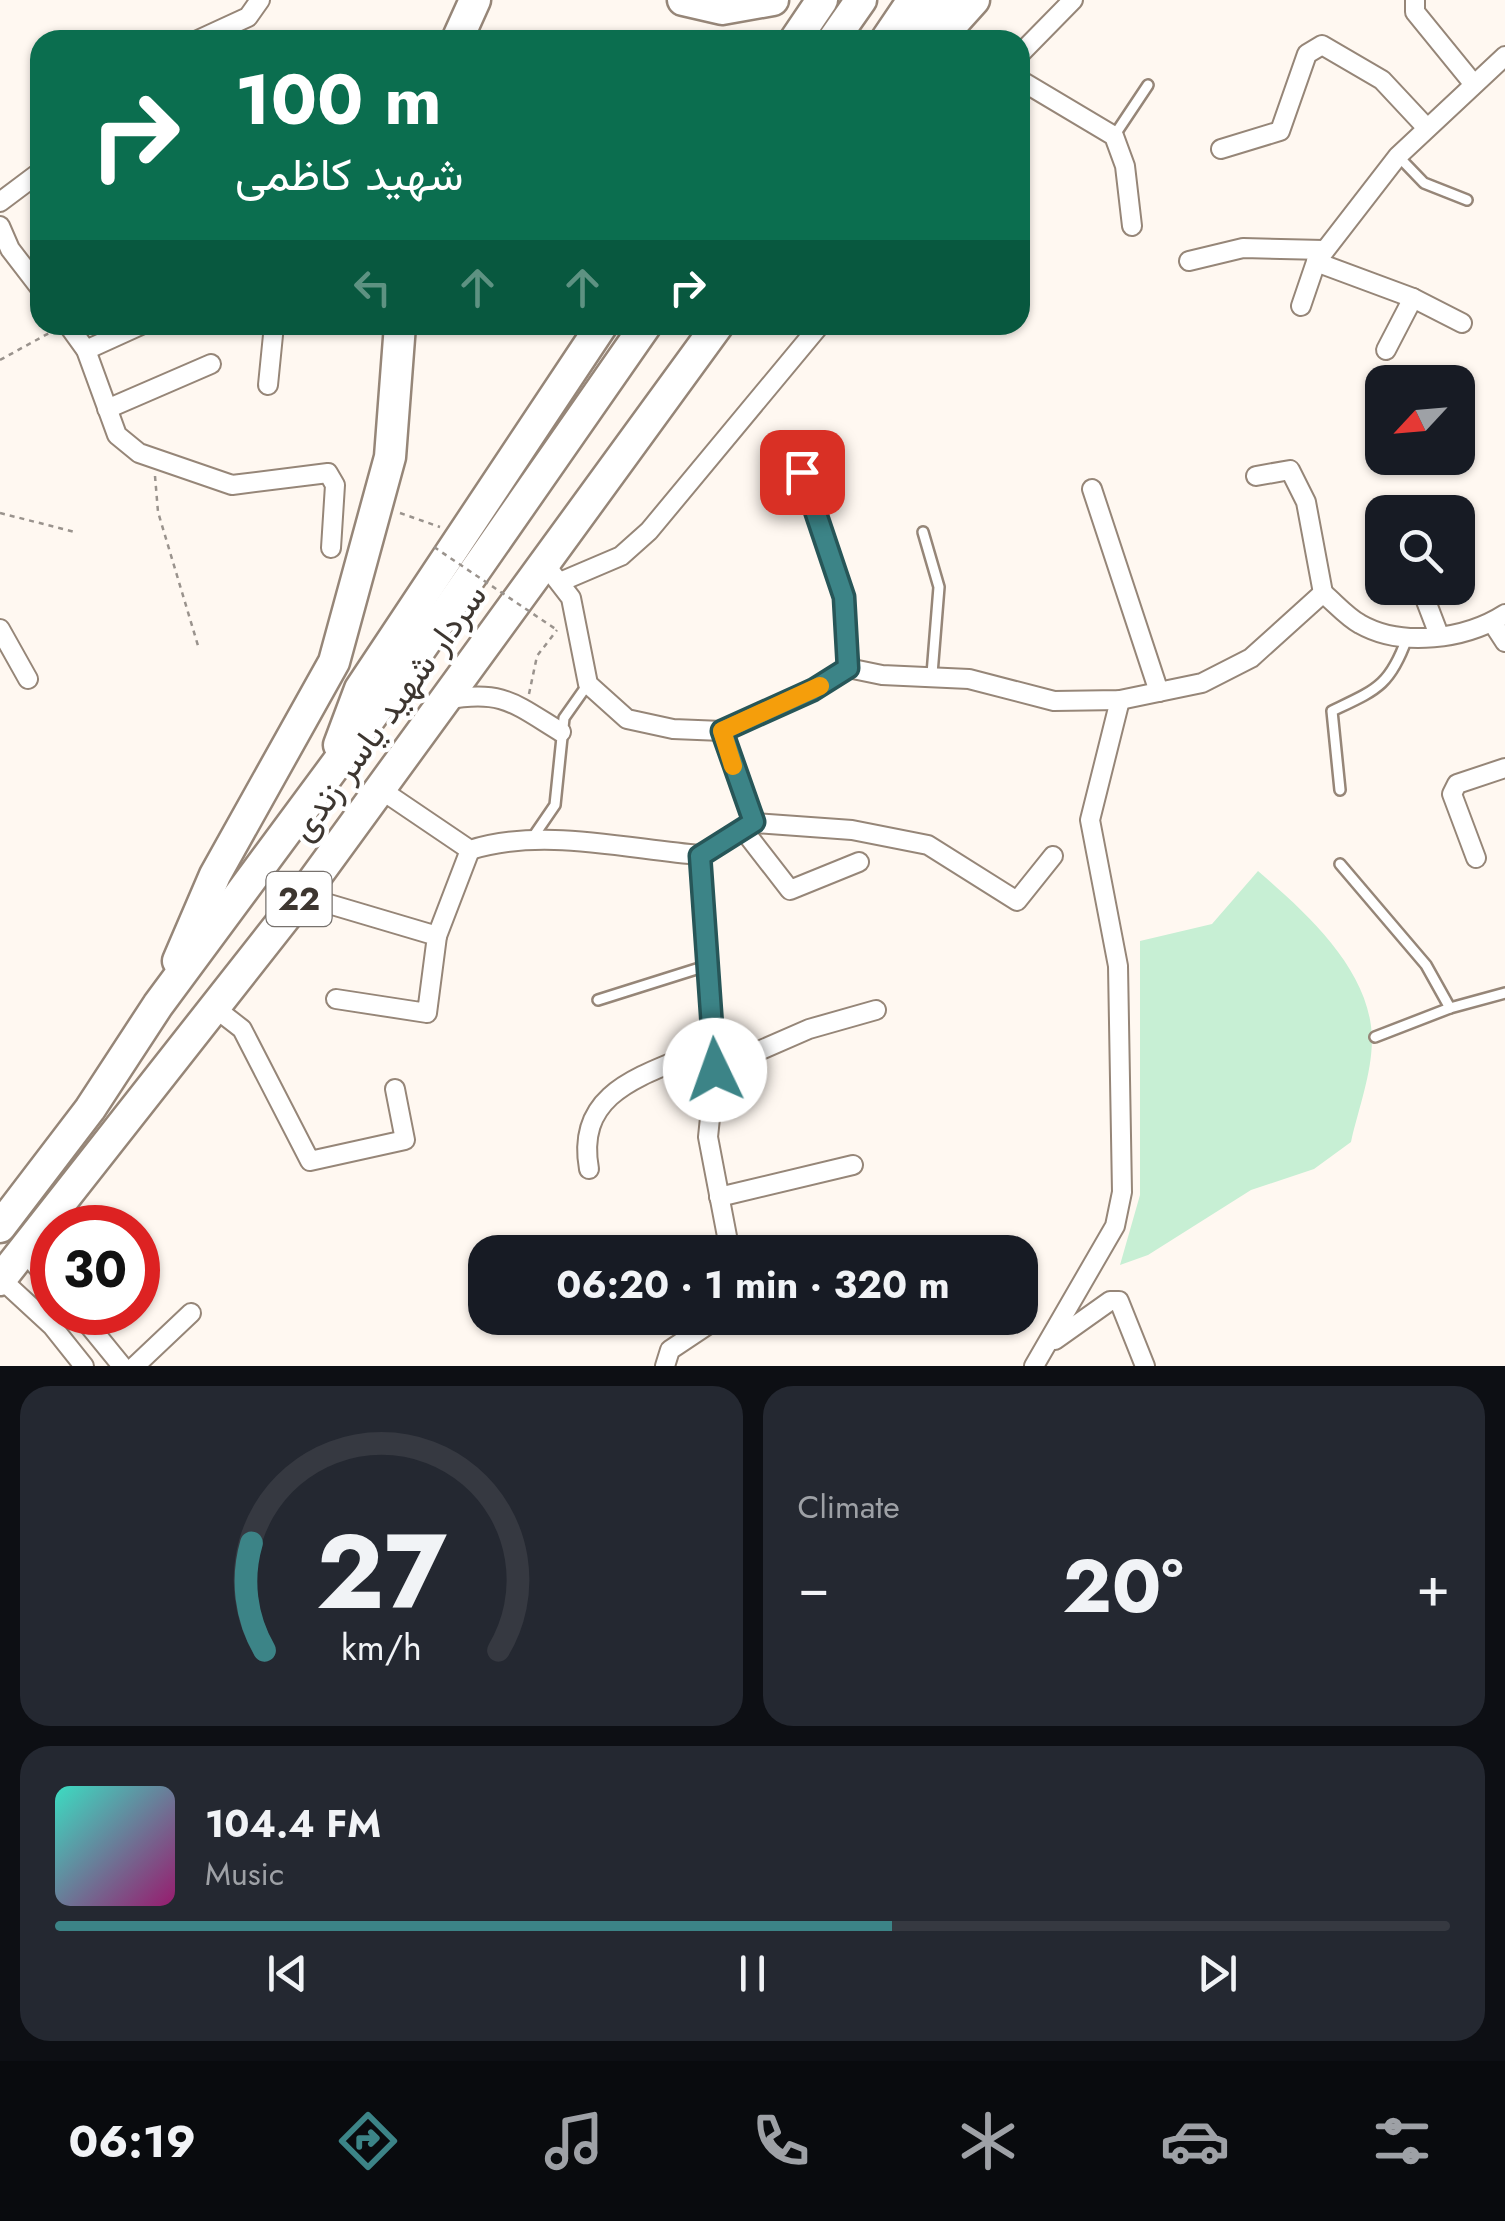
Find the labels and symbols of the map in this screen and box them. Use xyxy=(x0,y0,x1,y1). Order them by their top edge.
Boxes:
north arrow xyxy=(1365,365,1475,475)
pin xyxy=(760,430,845,515)
street label: سردار شهید یاسر زندی xyxy=(278,573,498,851)
road number: 22 xyxy=(266,872,332,926)
position arrow xyxy=(663,1018,767,1122)
speed limit sign: 30 xyxy=(30,1205,160,1335)

